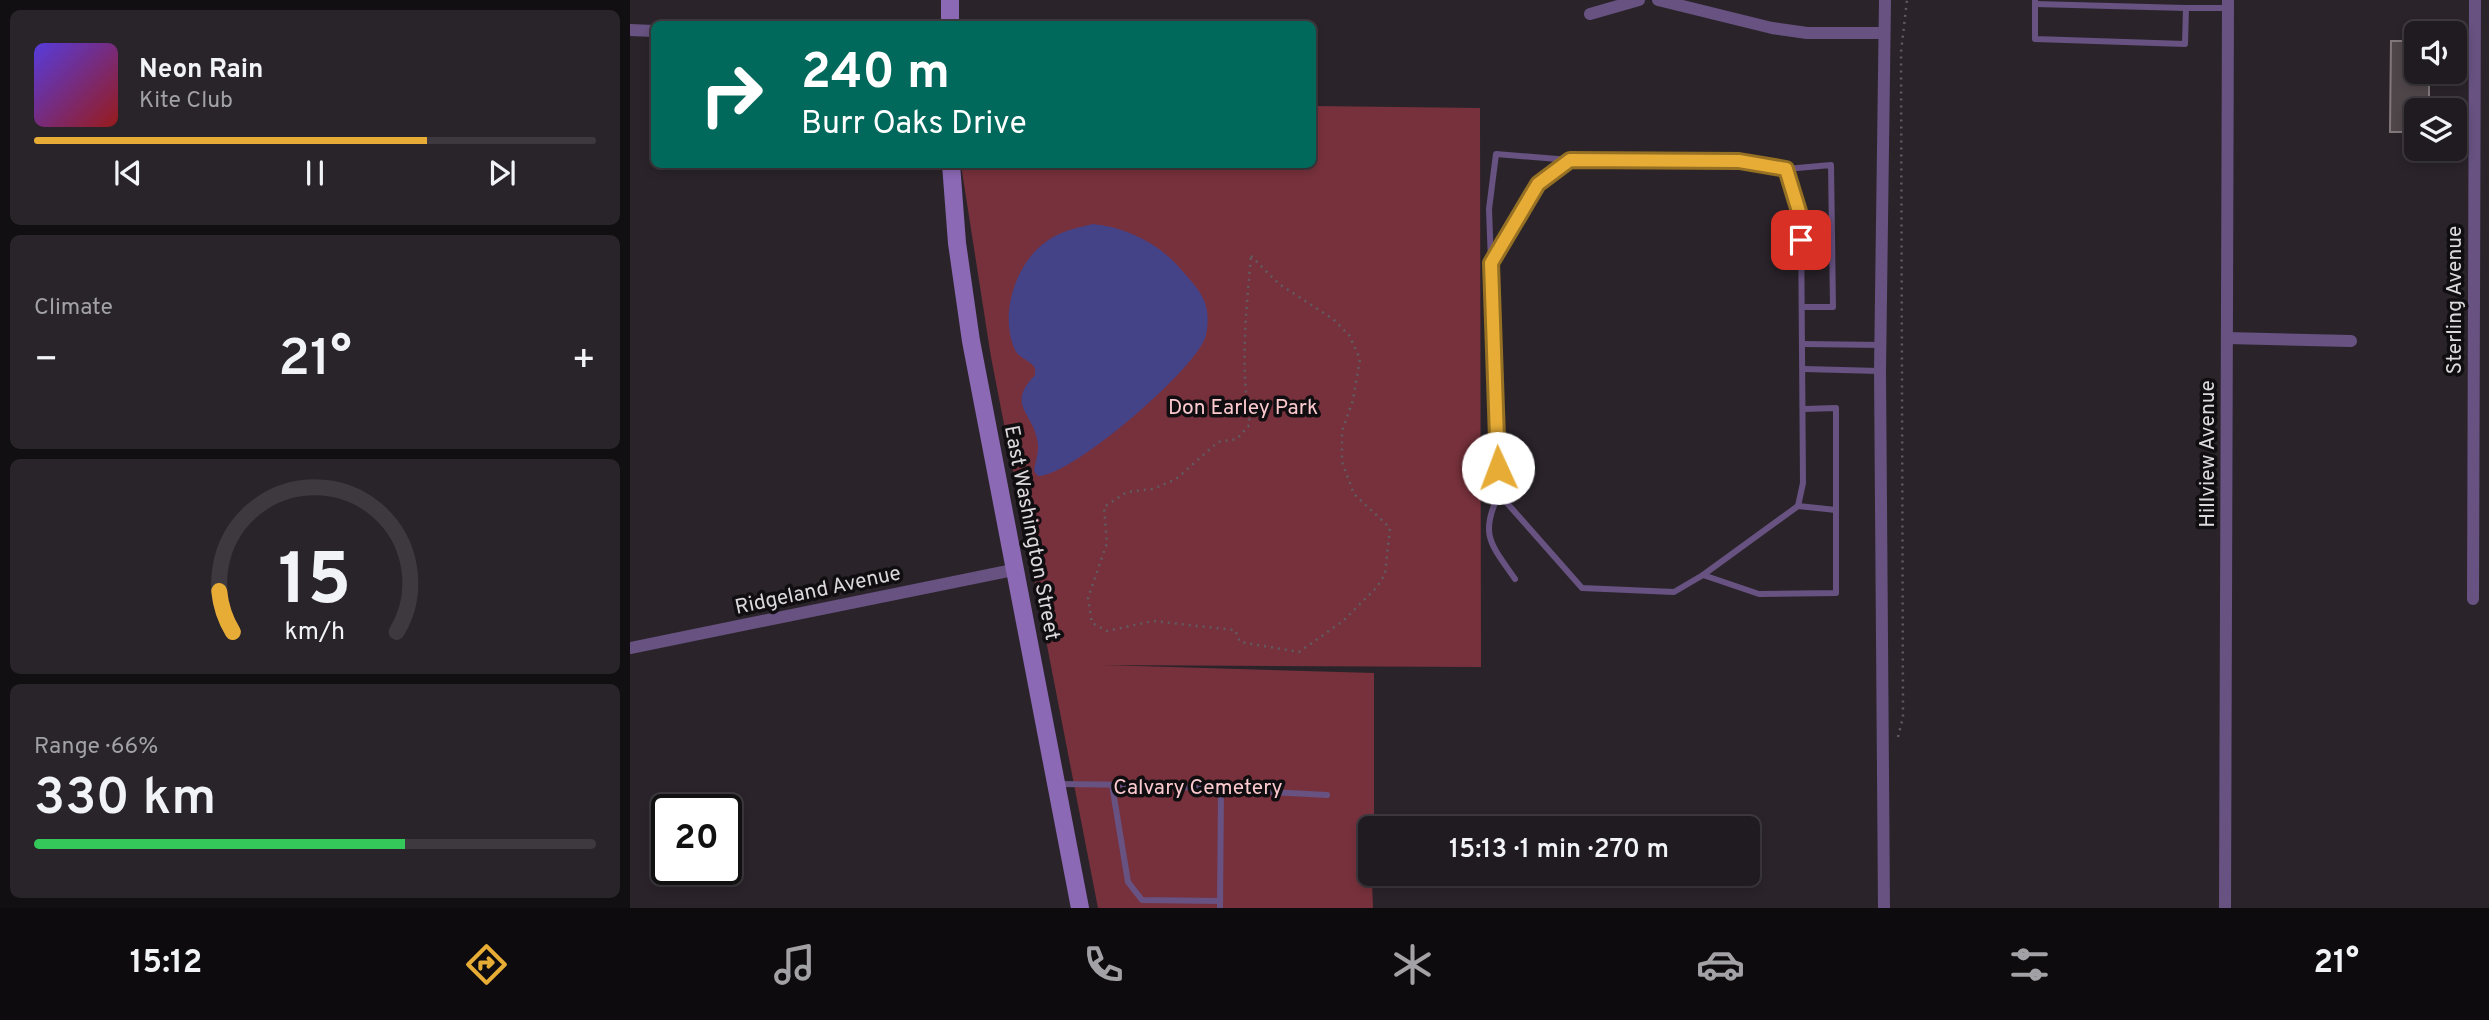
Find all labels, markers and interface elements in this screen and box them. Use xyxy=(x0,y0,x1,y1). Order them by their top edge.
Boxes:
map controls xyxy=(2404,21,2467,161)
button: sound xyxy=(2404,21,2467,84)
text: 240 m xyxy=(801,44,950,106)
icon: right xyxy=(686,49,777,140)
text: Neon Rain xyxy=(139,54,264,87)
text: Kite Club xyxy=(139,87,233,116)
button: layers xyxy=(2404,98,2467,161)
text: Burr Oaks Drive xyxy=(801,105,1027,145)
icon: previous xyxy=(109,154,147,192)
icon: pause xyxy=(296,154,334,192)
icon: next xyxy=(483,154,521,192)
pin xyxy=(1771,210,1831,270)
icon: arrive xyxy=(1782,221,1820,259)
street label: Sterling Avenue xyxy=(2442,226,2469,374)
text: Climate xyxy=(34,294,113,323)
text: 21° xyxy=(278,328,352,394)
text: − xyxy=(34,337,59,386)
text: + xyxy=(571,337,596,386)
street label: Hillview Avenue xyxy=(2195,380,2222,528)
park label: Don Earley Park xyxy=(1168,395,1318,422)
street label: East Washington Street xyxy=(997,423,1065,643)
position arrow xyxy=(1461,431,1535,505)
text: 15 xyxy=(278,539,352,631)
street label: Ridgeland Avenue xyxy=(732,560,904,622)
text: km/h xyxy=(285,617,345,649)
text: Range · 66% xyxy=(34,733,158,762)
text: 330 km xyxy=(34,767,216,833)
park label: Calvary Cemetery xyxy=(1113,775,1283,802)
speed limit sign: 20 xyxy=(651,794,742,885)
text: 15:13 · 1 min · 270 m xyxy=(1449,834,1669,867)
icon: directions xyxy=(462,940,511,989)
icon: music xyxy=(770,940,819,989)
icon: phone xyxy=(1079,940,1128,989)
icon: climate xyxy=(1388,940,1437,989)
icon: car xyxy=(1696,940,1745,989)
icon: filters xyxy=(2005,940,2054,989)
text: 15:12 xyxy=(130,944,202,984)
text: 21° xyxy=(2313,944,2359,984)

